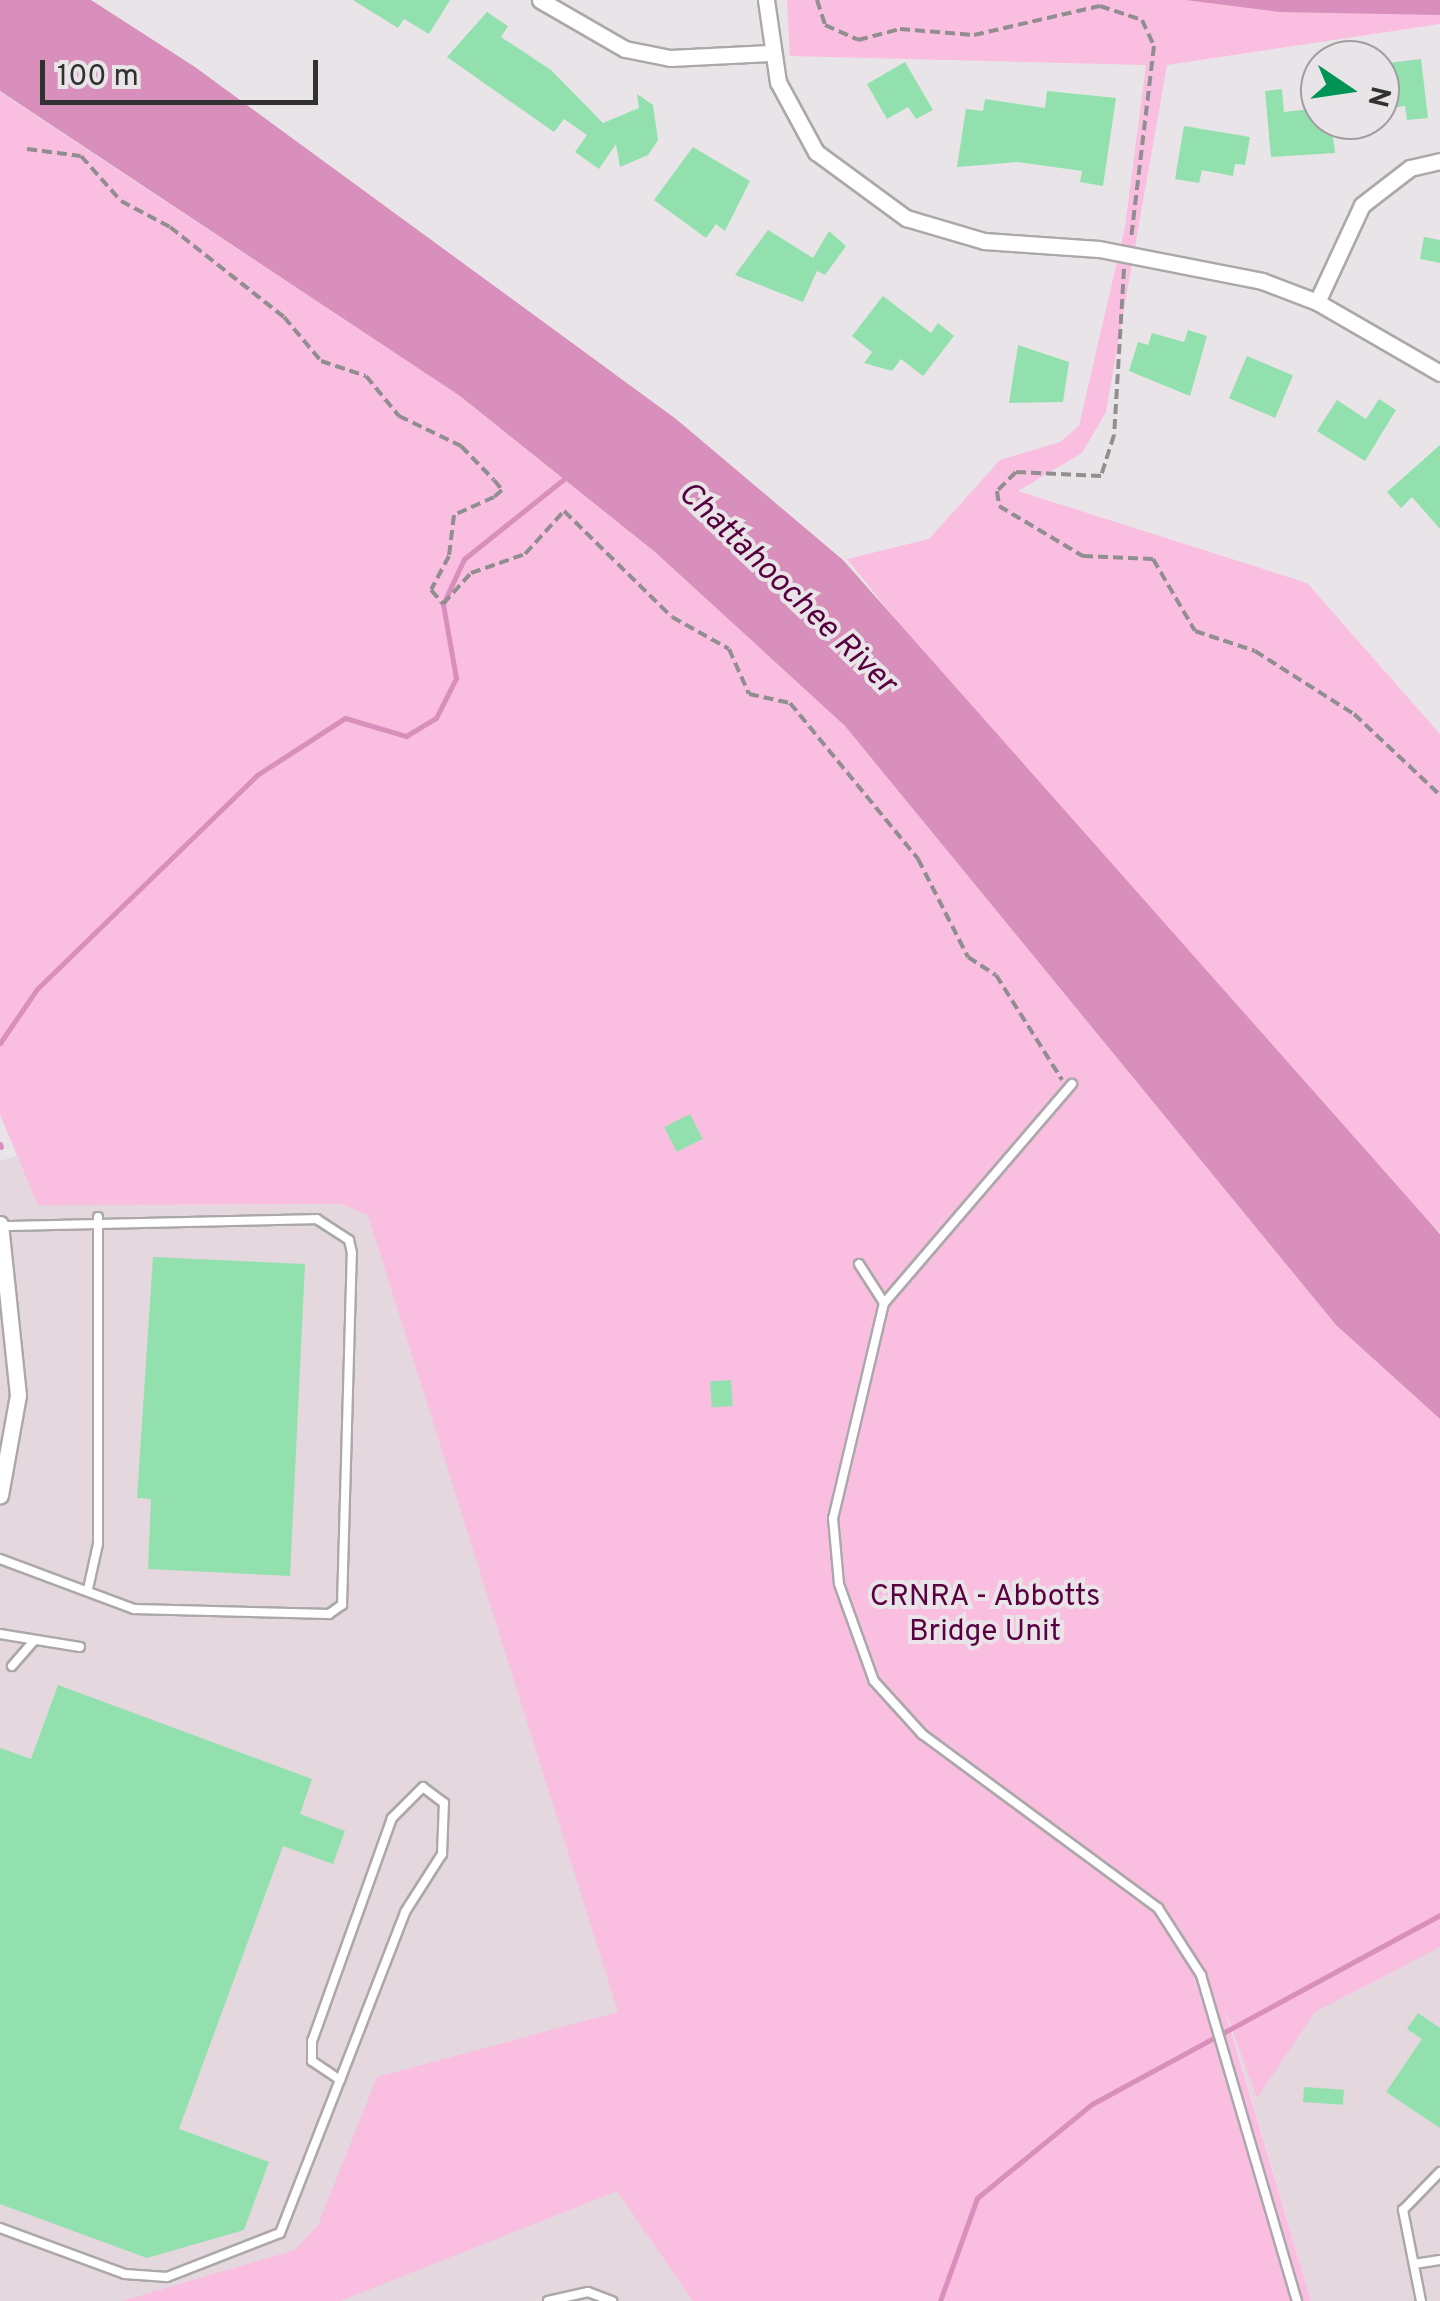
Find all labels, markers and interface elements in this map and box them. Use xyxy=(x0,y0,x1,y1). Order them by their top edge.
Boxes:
scale bar xyxy=(45,40,322,102)
north arrow xyxy=(1300,40,1400,140)
text: 100 m xyxy=(57,59,139,96)
text: N xyxy=(1357,82,1397,110)
water label: Chattahoochee River xyxy=(669,475,903,703)
park label: CRNRA - Abbotts Bridge Unit xyxy=(869,1580,1101,1650)

